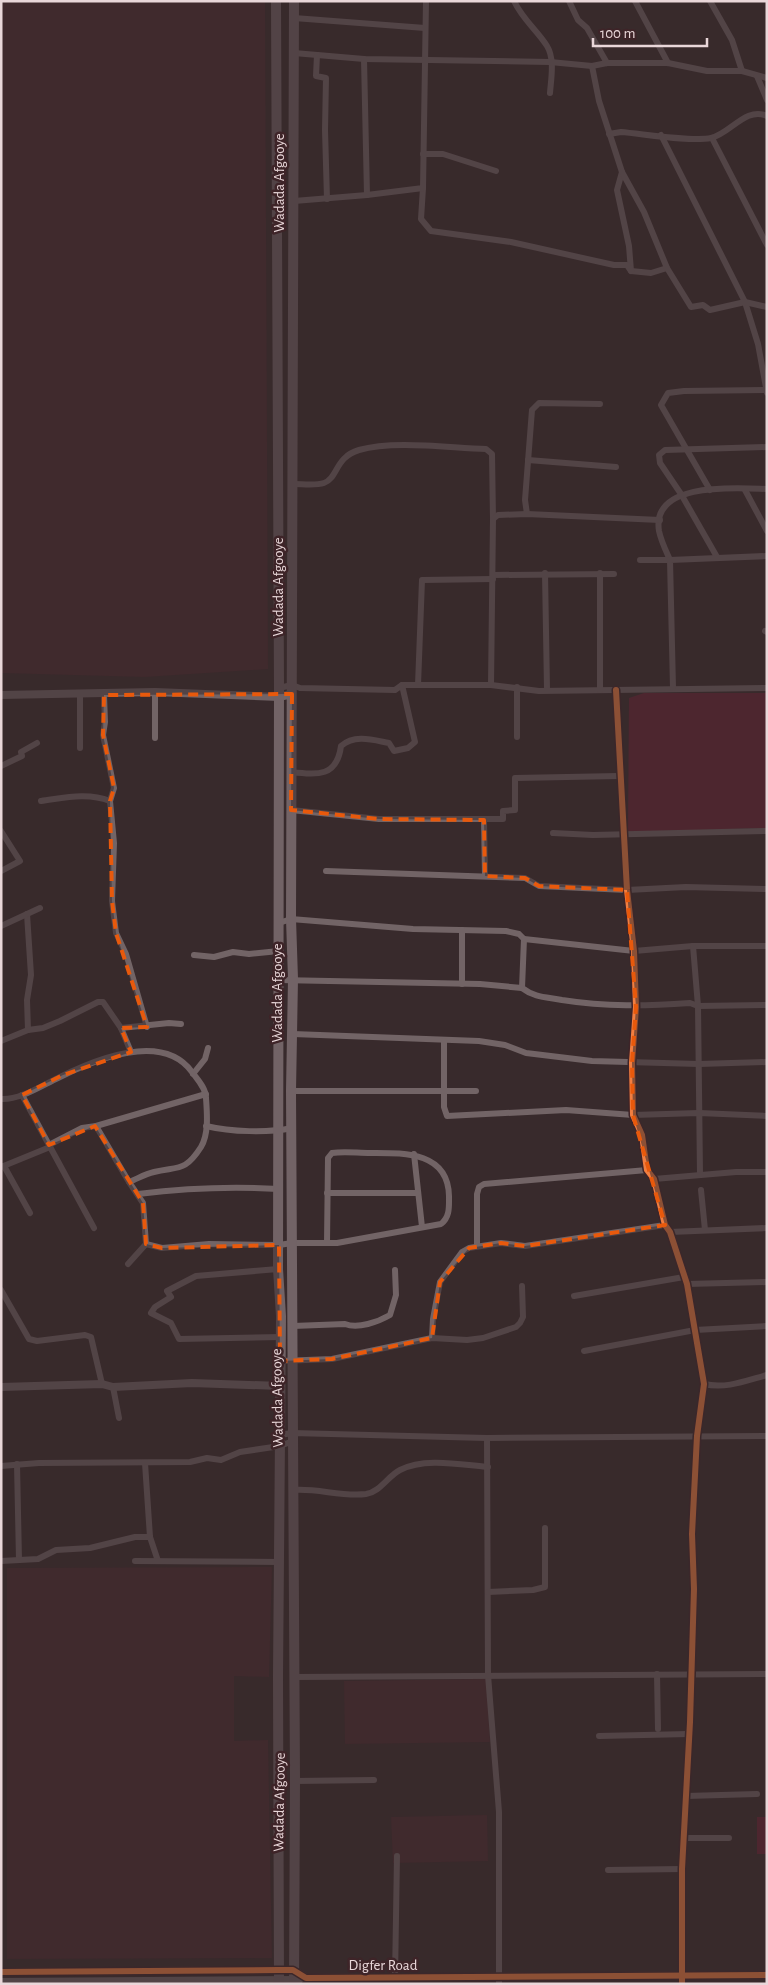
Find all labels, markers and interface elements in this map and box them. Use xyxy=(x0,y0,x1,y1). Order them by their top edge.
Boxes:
scale bar xyxy=(593,15,707,47)
text: 100 m xyxy=(600,26,635,41)
street label: Wadada Afgooye xyxy=(272,133,287,233)
street label: Wadada Afgooye xyxy=(271,537,286,637)
street label: Wadada Afgooye xyxy=(270,943,285,1043)
street label: Wadada Afgooye xyxy=(269,1348,286,1448)
street label: Wadada Afgooye xyxy=(271,1752,288,1852)
street label: Digfer Road xyxy=(349,1958,418,1973)

